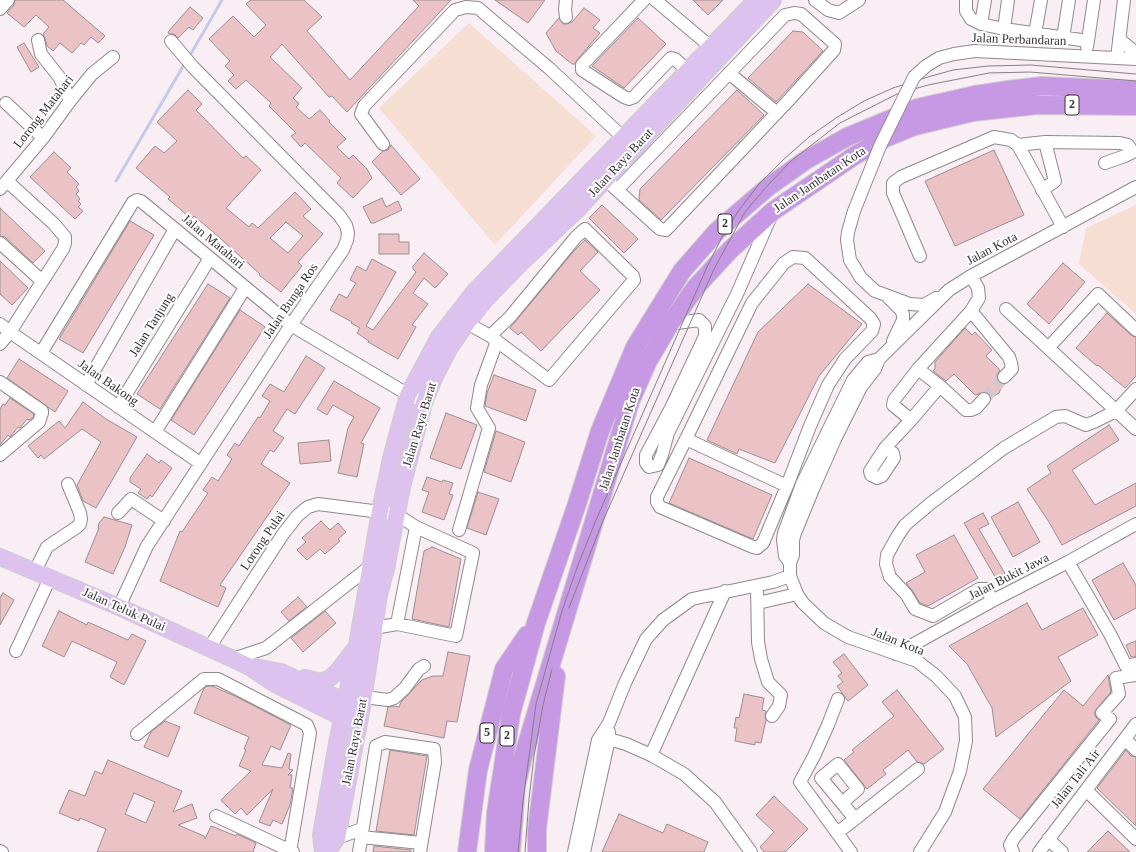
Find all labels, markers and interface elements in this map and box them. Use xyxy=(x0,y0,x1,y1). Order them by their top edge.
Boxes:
street label: Jalan Perbandaran xyxy=(971,31,1067,49)
street label: Lorong Matahari xyxy=(11,72,77,152)
road number: 2 xyxy=(1065,95,1079,115)
street label: Jalan Raya Barat xyxy=(585,125,657,201)
street label: Jalan Jambatan Kota xyxy=(771,143,869,217)
street label: Jalan Matahari xyxy=(179,211,247,273)
road number: 2 xyxy=(718,214,732,234)
street label: Jalan Kota xyxy=(964,229,1020,269)
street label: Jalan Bunga Ros xyxy=(260,260,322,342)
street label: Jalan Tanjung xyxy=(126,290,178,360)
street label: Jalan Bakong xyxy=(75,356,141,410)
street label: Jalan Raya Barat xyxy=(400,381,440,469)
street label: Jalan Jambatan Kota xyxy=(596,385,644,493)
street label: Lorong Pulai xyxy=(237,508,289,574)
street label: Jalan Bukit Jawa xyxy=(966,550,1052,604)
street label: Jalan Teluk Pulai xyxy=(80,585,168,635)
street label: Jalan Kota xyxy=(869,624,927,660)
street label: Jalan Raya Barat xyxy=(339,697,371,787)
road number: 5 xyxy=(480,723,494,743)
road number: 2 xyxy=(500,726,514,746)
street label: Jalan Tali Air xyxy=(1048,746,1104,812)

